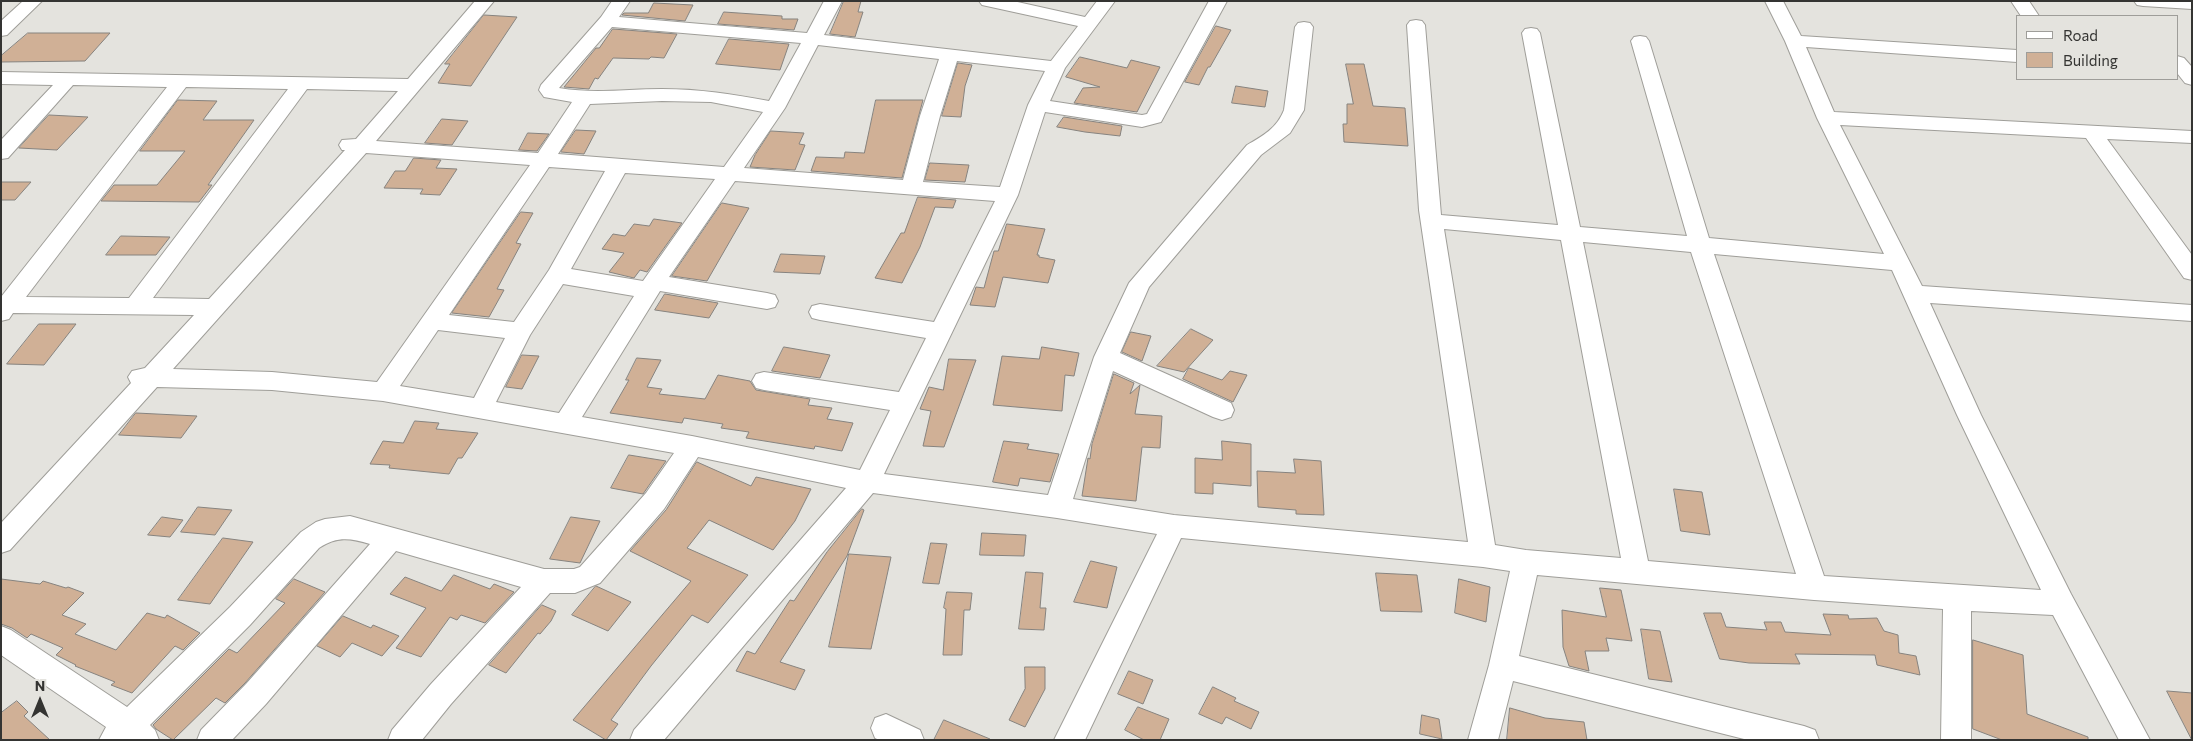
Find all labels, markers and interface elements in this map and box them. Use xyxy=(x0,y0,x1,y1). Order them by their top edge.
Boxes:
legend xyxy=(2016,15,2178,80)
text: Road xyxy=(2063,26,2098,44)
text: Building xyxy=(2063,51,2118,69)
north arrow xyxy=(15,676,65,726)
text: N xyxy=(35,677,45,694)

